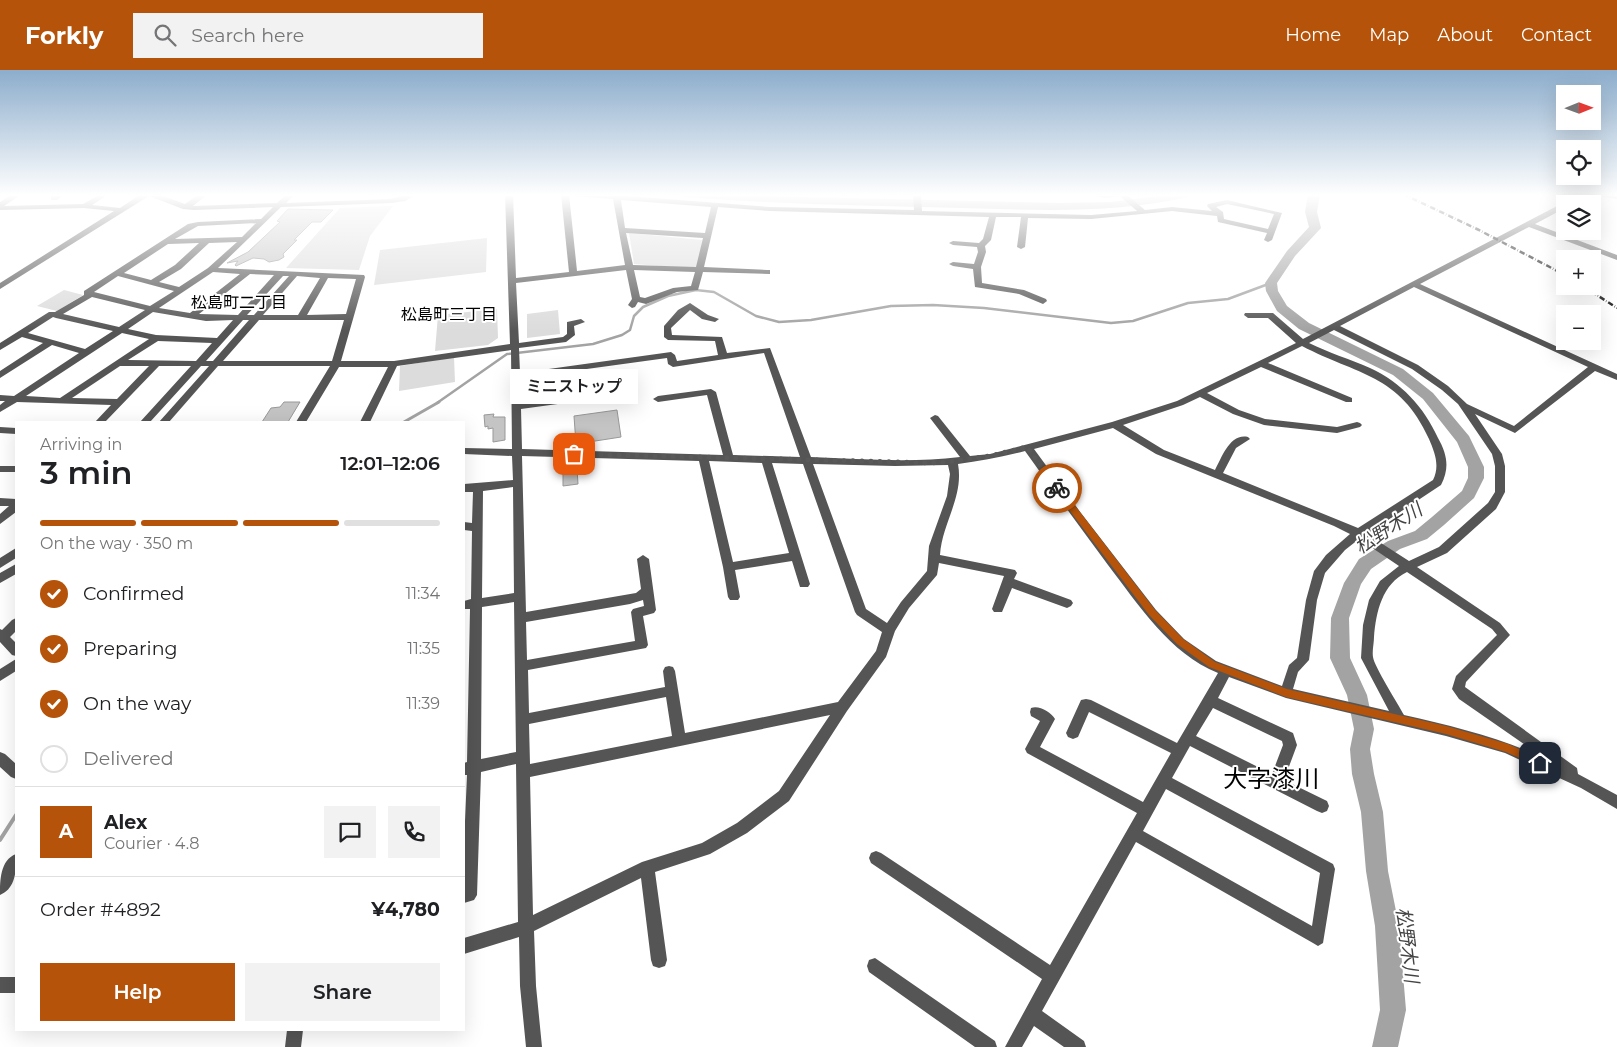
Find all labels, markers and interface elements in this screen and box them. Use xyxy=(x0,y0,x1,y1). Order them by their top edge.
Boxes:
search box xyxy=(133,13,483,58)
text: Forkly xyxy=(25,21,103,50)
icon: search xyxy=(151,21,179,49)
text: Search here xyxy=(191,24,304,47)
text: Home xyxy=(1285,24,1341,46)
text: Map xyxy=(1369,24,1409,46)
text: About xyxy=(1437,24,1493,46)
text: Contact xyxy=(1521,24,1592,46)
north arrow xyxy=(1556,85,1601,130)
map controls xyxy=(1556,85,1601,350)
button: locate xyxy=(1556,140,1601,185)
button: layers xyxy=(1556,195,1601,240)
button: + xyxy=(1556,250,1601,295)
district label: 松島町二丁目 xyxy=(191,293,287,312)
district label: 松島町三丁目 xyxy=(401,305,497,324)
button: − xyxy=(1556,305,1601,350)
callout: ミニストップ xyxy=(510,369,638,404)
text: ミニストップ xyxy=(526,377,622,396)
pin xyxy=(553,433,595,475)
text: Arriving in xyxy=(40,435,122,454)
icon: bag xyxy=(560,440,588,468)
text: 12:01–12:06 xyxy=(340,452,440,475)
text: 3 min xyxy=(40,453,132,492)
courier xyxy=(1032,463,1082,513)
icon: bike xyxy=(1043,474,1071,502)
water label: 松野木川 xyxy=(1350,497,1428,559)
text: On the way · 350 m xyxy=(40,534,193,553)
icon: check xyxy=(40,580,68,608)
text: Confirmed xyxy=(83,582,184,605)
text: 11:34 xyxy=(405,584,440,603)
icon: check xyxy=(40,635,68,663)
text: Preparing xyxy=(83,637,178,660)
text: 11:35 xyxy=(407,639,440,658)
icon: check xyxy=(40,690,68,718)
text: On the way xyxy=(83,692,191,715)
text: 11:39 xyxy=(406,694,440,713)
pin xyxy=(1519,742,1561,784)
text: Delivered xyxy=(83,747,174,770)
icon: home xyxy=(1526,749,1554,777)
district label: 大字漆川 xyxy=(1223,764,1319,793)
button: chat xyxy=(324,806,376,858)
button: phone xyxy=(388,806,440,858)
text: Alex xyxy=(104,811,147,834)
text: A xyxy=(59,820,73,843)
text: Courier · 4.8 xyxy=(104,834,200,853)
text: Order #4892 xyxy=(40,898,161,921)
text: ¥4,780 xyxy=(371,898,440,921)
water label: 松野木川 xyxy=(1391,906,1424,986)
button: Help xyxy=(40,963,235,1021)
button: Share xyxy=(245,963,440,1021)

